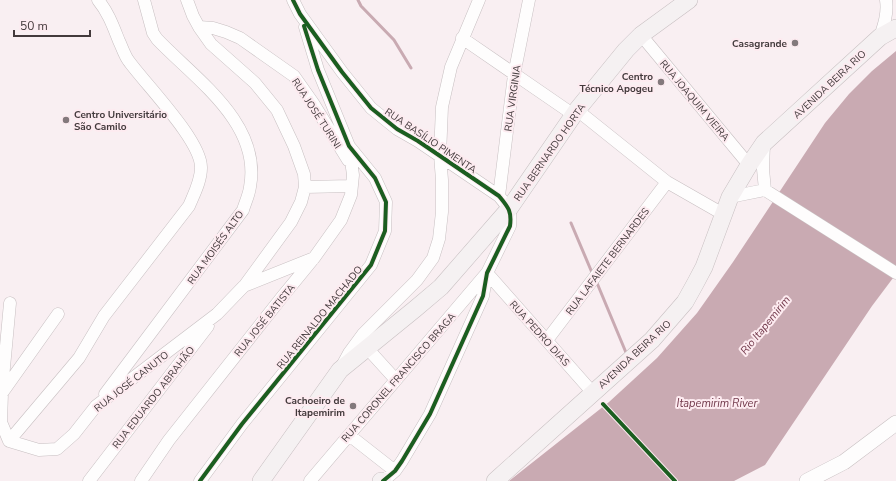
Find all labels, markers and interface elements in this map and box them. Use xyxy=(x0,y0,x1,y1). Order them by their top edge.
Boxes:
scale bar xyxy=(14,12,90,38)
text: 50 m xyxy=(20,18,48,34)
place label: Casagrande xyxy=(732,37,788,51)
marker: Casagrande xyxy=(790,38,800,48)
street label: AVENIDA BEIRA RIO xyxy=(790,47,869,122)
street label: RUA JOAQUIM VIEIRA xyxy=(656,57,733,145)
street label: RUA VIRGINIA xyxy=(501,63,525,132)
place label: Centro Técnico Apogeu xyxy=(580,70,653,96)
street label: RUA JOSÉ TURINI xyxy=(288,75,344,152)
marker: Centro Técnico Apogeu xyxy=(656,77,666,87)
street label: RUA BERNARDO HORTA xyxy=(511,100,589,204)
street label: RUA BASÍLIO PIMENTA xyxy=(382,105,480,177)
place label: Centro Universitário São Camilo xyxy=(74,108,167,134)
marker: Centro Universitário São Camilo xyxy=(61,115,71,125)
street label: RUA LAFAIETE BERNARDES xyxy=(563,205,653,318)
street label: RUA MOISÉS ALTO xyxy=(184,208,247,287)
street label: RUA REINALDO MACHADO xyxy=(274,263,366,372)
street label: RUA JOSÉ BATISTA xyxy=(231,281,299,360)
water label: Rio Itapemirim xyxy=(737,293,794,358)
street label: RUA PEDRO DIAS xyxy=(506,298,572,369)
street label: RUA CORONEL FRANCISCO BRAGA xyxy=(339,309,459,445)
street label: AVENIDA BEIRA RIO xyxy=(595,317,674,392)
street label: RUA EDUARDO ABRAHÃO xyxy=(109,343,198,452)
street label: RUA JOSÉ CANUTO xyxy=(91,348,172,415)
place label: Cachoeiro de Itapemirim xyxy=(285,394,346,420)
water label: Itapemirim River xyxy=(677,396,758,411)
marker: Cachoeiro de Itapemirim xyxy=(348,401,358,411)

